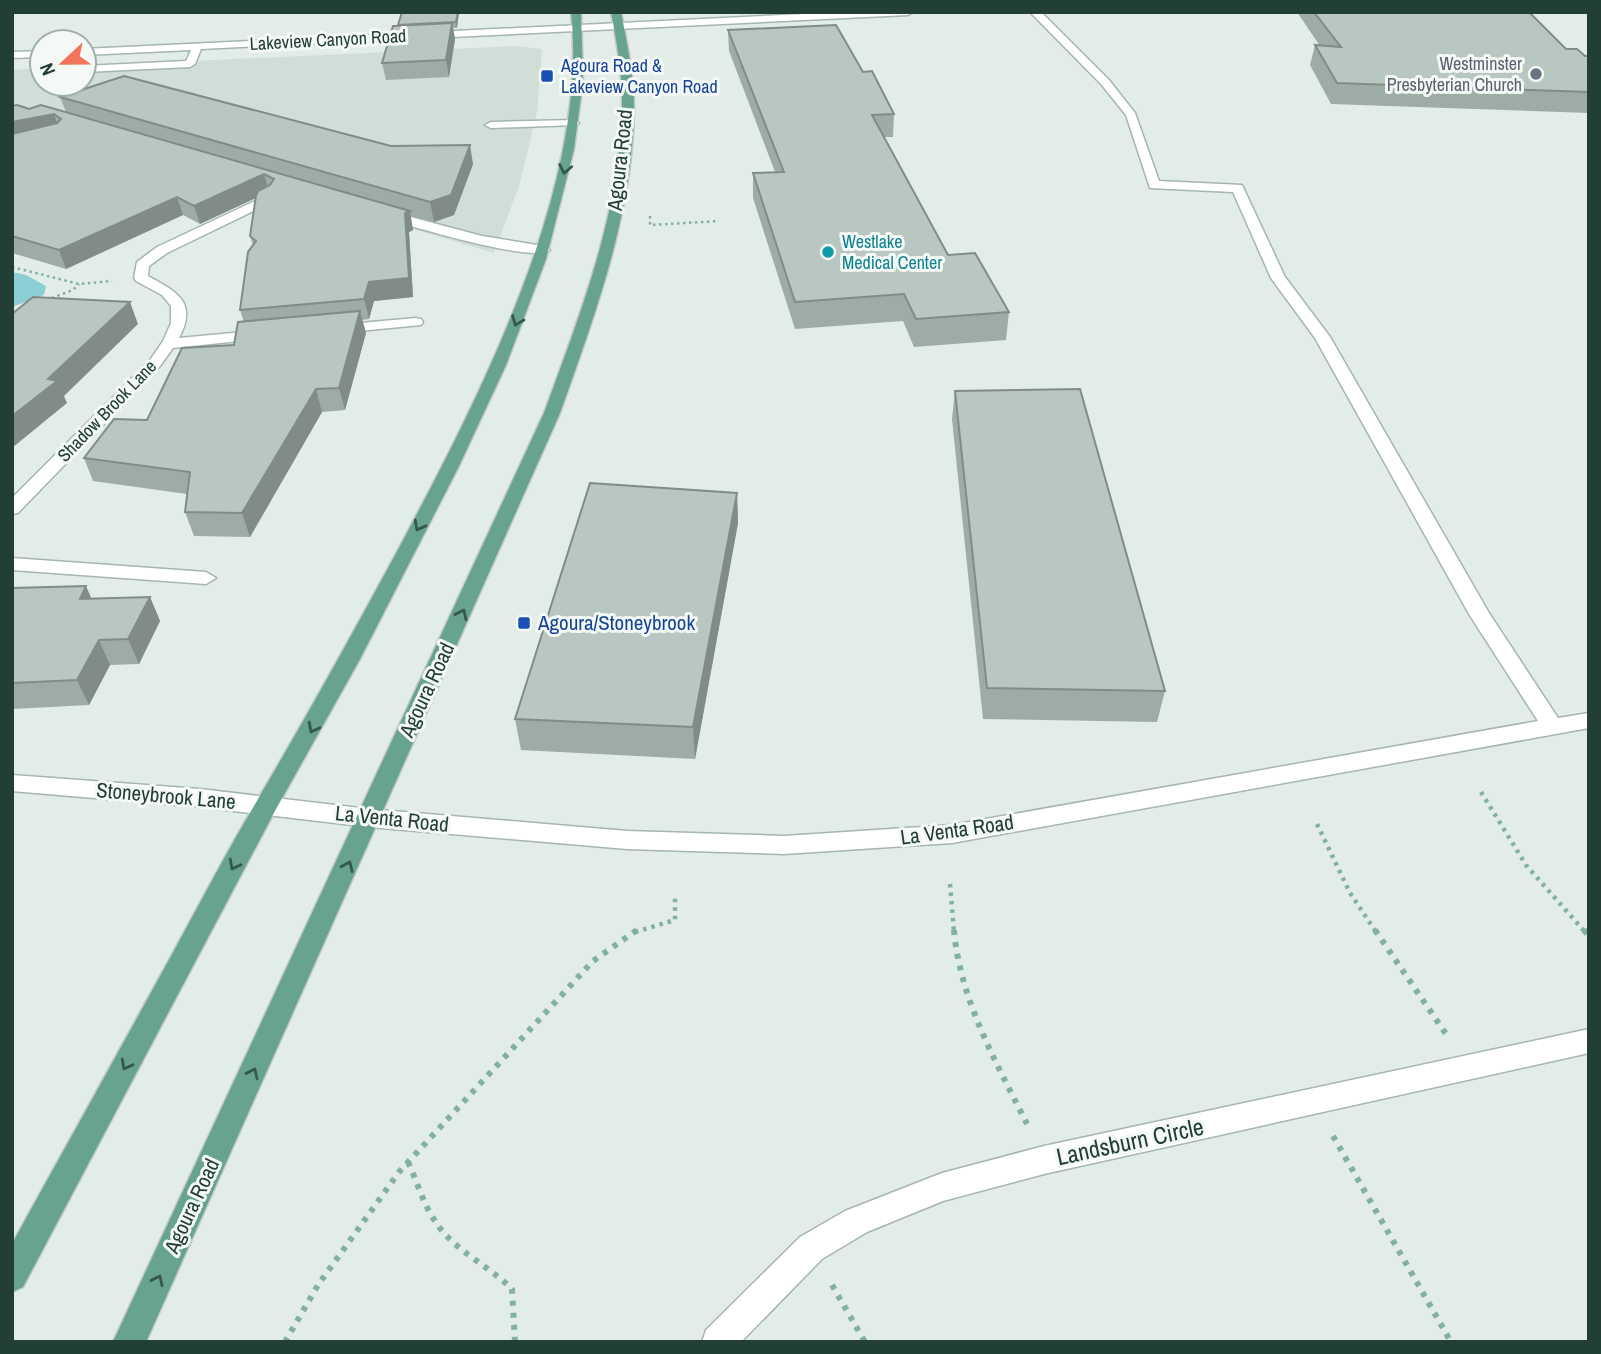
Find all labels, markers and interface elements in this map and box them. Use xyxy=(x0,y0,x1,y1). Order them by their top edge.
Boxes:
street label: Lakeview Canyon Road xyxy=(249,23,407,56)
north arrow xyxy=(28,28,98,98)
place label: Westminster Presbyterian Church xyxy=(1387,51,1522,97)
place label: Agoura Road & Lakeview Canyon Road xyxy=(560,53,718,99)
text: N xyxy=(33,59,61,79)
marker: Westminster Presbyterian Church xyxy=(1528,66,1544,82)
marker: Agoura Road & Lakeview Canyon Road xyxy=(539,68,555,84)
street label: Agoura Road xyxy=(600,108,639,213)
one-way arrow xyxy=(558,163,573,175)
place label: Westlake Medical Center xyxy=(842,229,942,275)
marker: Westlake Medical Center xyxy=(820,244,836,260)
one-way arrow xyxy=(511,314,525,326)
street label: Shadow Brook Lane xyxy=(51,354,162,467)
one-way arrow xyxy=(414,519,428,532)
place label: Agoura/Stoneybrook xyxy=(537,608,695,637)
one-way arrow xyxy=(453,609,467,621)
marker: Agoura/Stoneybrook xyxy=(516,615,532,631)
street label: Agoura Road xyxy=(392,638,461,743)
one-way arrow xyxy=(308,721,322,733)
street label: Stoneybrook Lane xyxy=(95,775,237,816)
street label: La Venta Road xyxy=(334,798,450,839)
street label: La Venta Road xyxy=(898,807,1015,852)
one-way arrow xyxy=(228,858,242,870)
one-way arrow xyxy=(340,861,354,873)
one-way arrow xyxy=(121,1058,134,1071)
one-way arrow xyxy=(245,1068,259,1080)
street label: Landsburn Circle xyxy=(1053,1110,1206,1172)
street label: Agoura Road xyxy=(157,1154,226,1259)
one-way arrow xyxy=(150,1275,164,1287)

